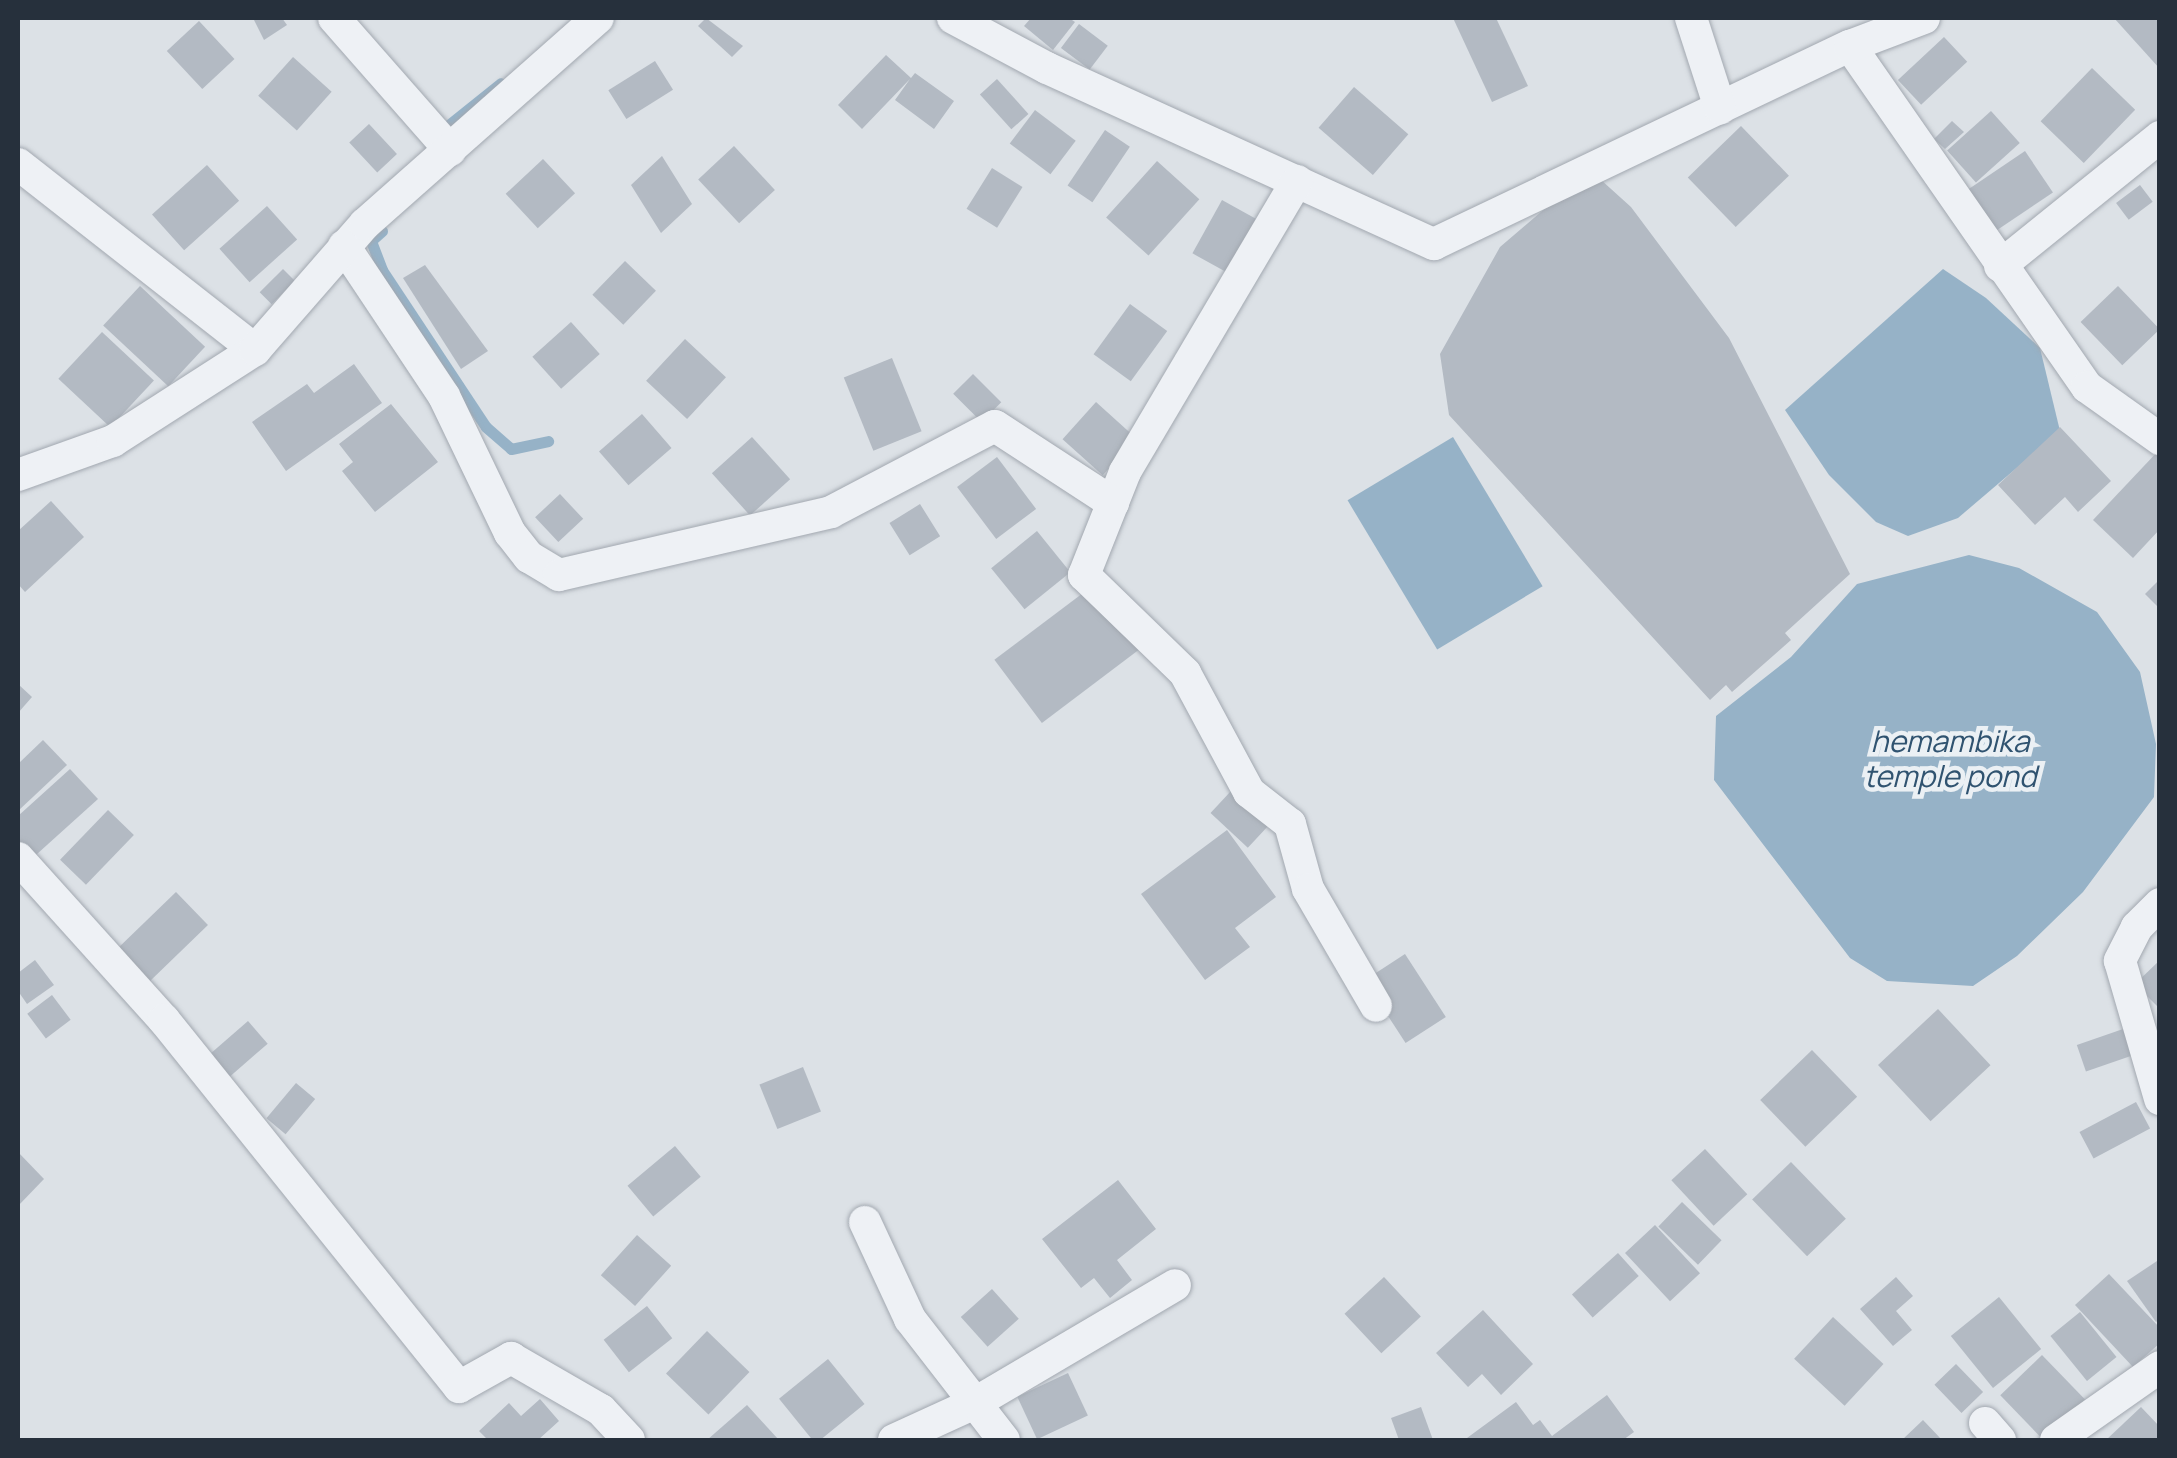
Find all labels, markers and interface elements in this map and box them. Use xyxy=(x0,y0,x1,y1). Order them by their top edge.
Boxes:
water label: hemambika temple pond xyxy=(1863,723,2037,794)

